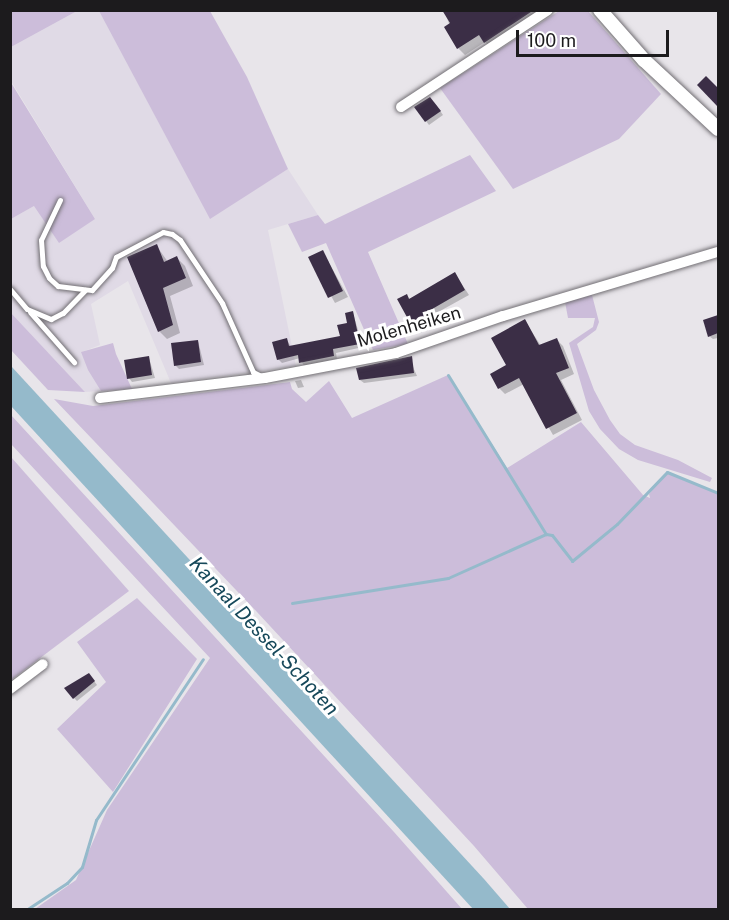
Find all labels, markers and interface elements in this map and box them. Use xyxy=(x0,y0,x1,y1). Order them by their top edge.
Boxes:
scale bar xyxy=(519,18,672,56)
text: 100 m xyxy=(527,30,576,51)
street label: Molenheiken xyxy=(355,302,463,352)
water label: Kanaal Dessel-Schoten xyxy=(184,552,344,720)

